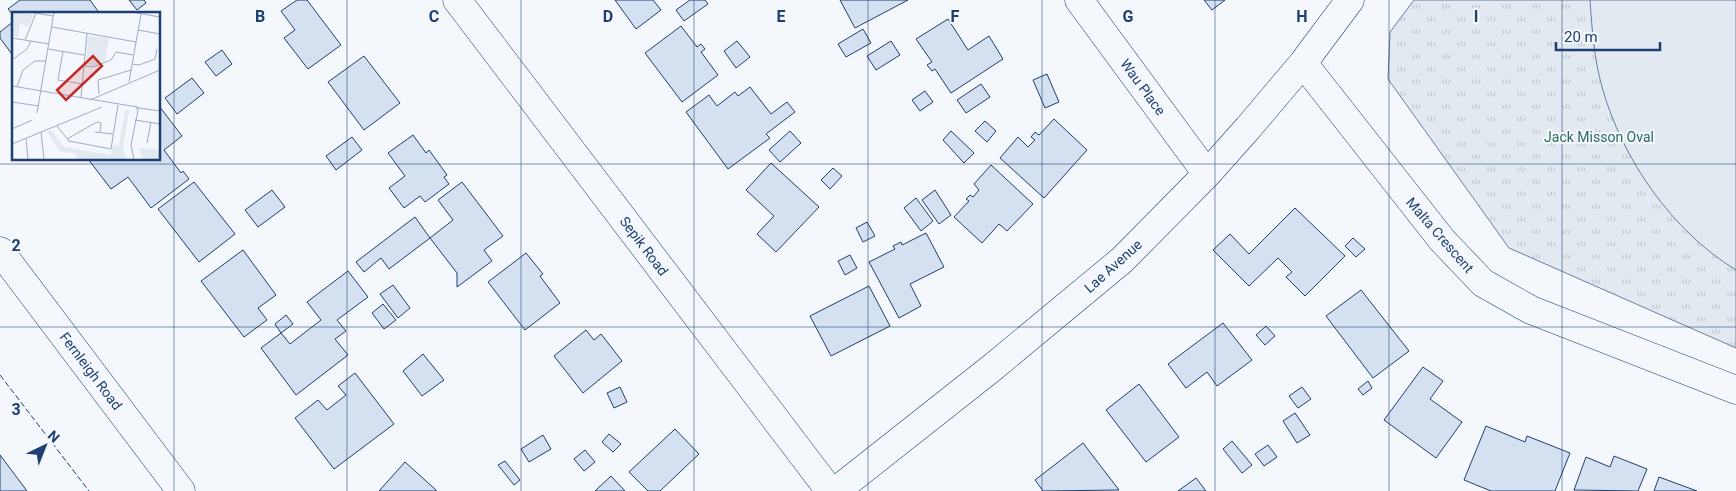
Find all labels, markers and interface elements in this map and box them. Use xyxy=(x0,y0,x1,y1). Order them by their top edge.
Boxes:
text: B xyxy=(255,7,265,26)
text: C xyxy=(429,7,439,26)
text: D xyxy=(603,7,613,26)
text: E xyxy=(777,7,786,26)
text: F xyxy=(951,7,960,26)
text: G xyxy=(1123,7,1134,26)
text: H xyxy=(1296,7,1308,26)
text: I xyxy=(1474,7,1478,26)
inset map xyxy=(12,12,160,160)
scale bar xyxy=(1556,20,1660,52)
text: 20 m xyxy=(1564,28,1598,46)
street label: Wau Place xyxy=(1117,56,1169,118)
park label: Jack Misson Oval xyxy=(1544,129,1654,145)
street label: Malta Crescent xyxy=(1403,194,1477,276)
street label: Sepik Road xyxy=(617,213,671,279)
text: 2 xyxy=(11,236,21,255)
street label: Lae Avenue xyxy=(1081,236,1145,296)
street label: Fernleigh Road xyxy=(57,329,125,413)
text: 3 xyxy=(11,400,21,419)
north arrow xyxy=(20,421,70,471)
text: N xyxy=(45,427,63,446)

